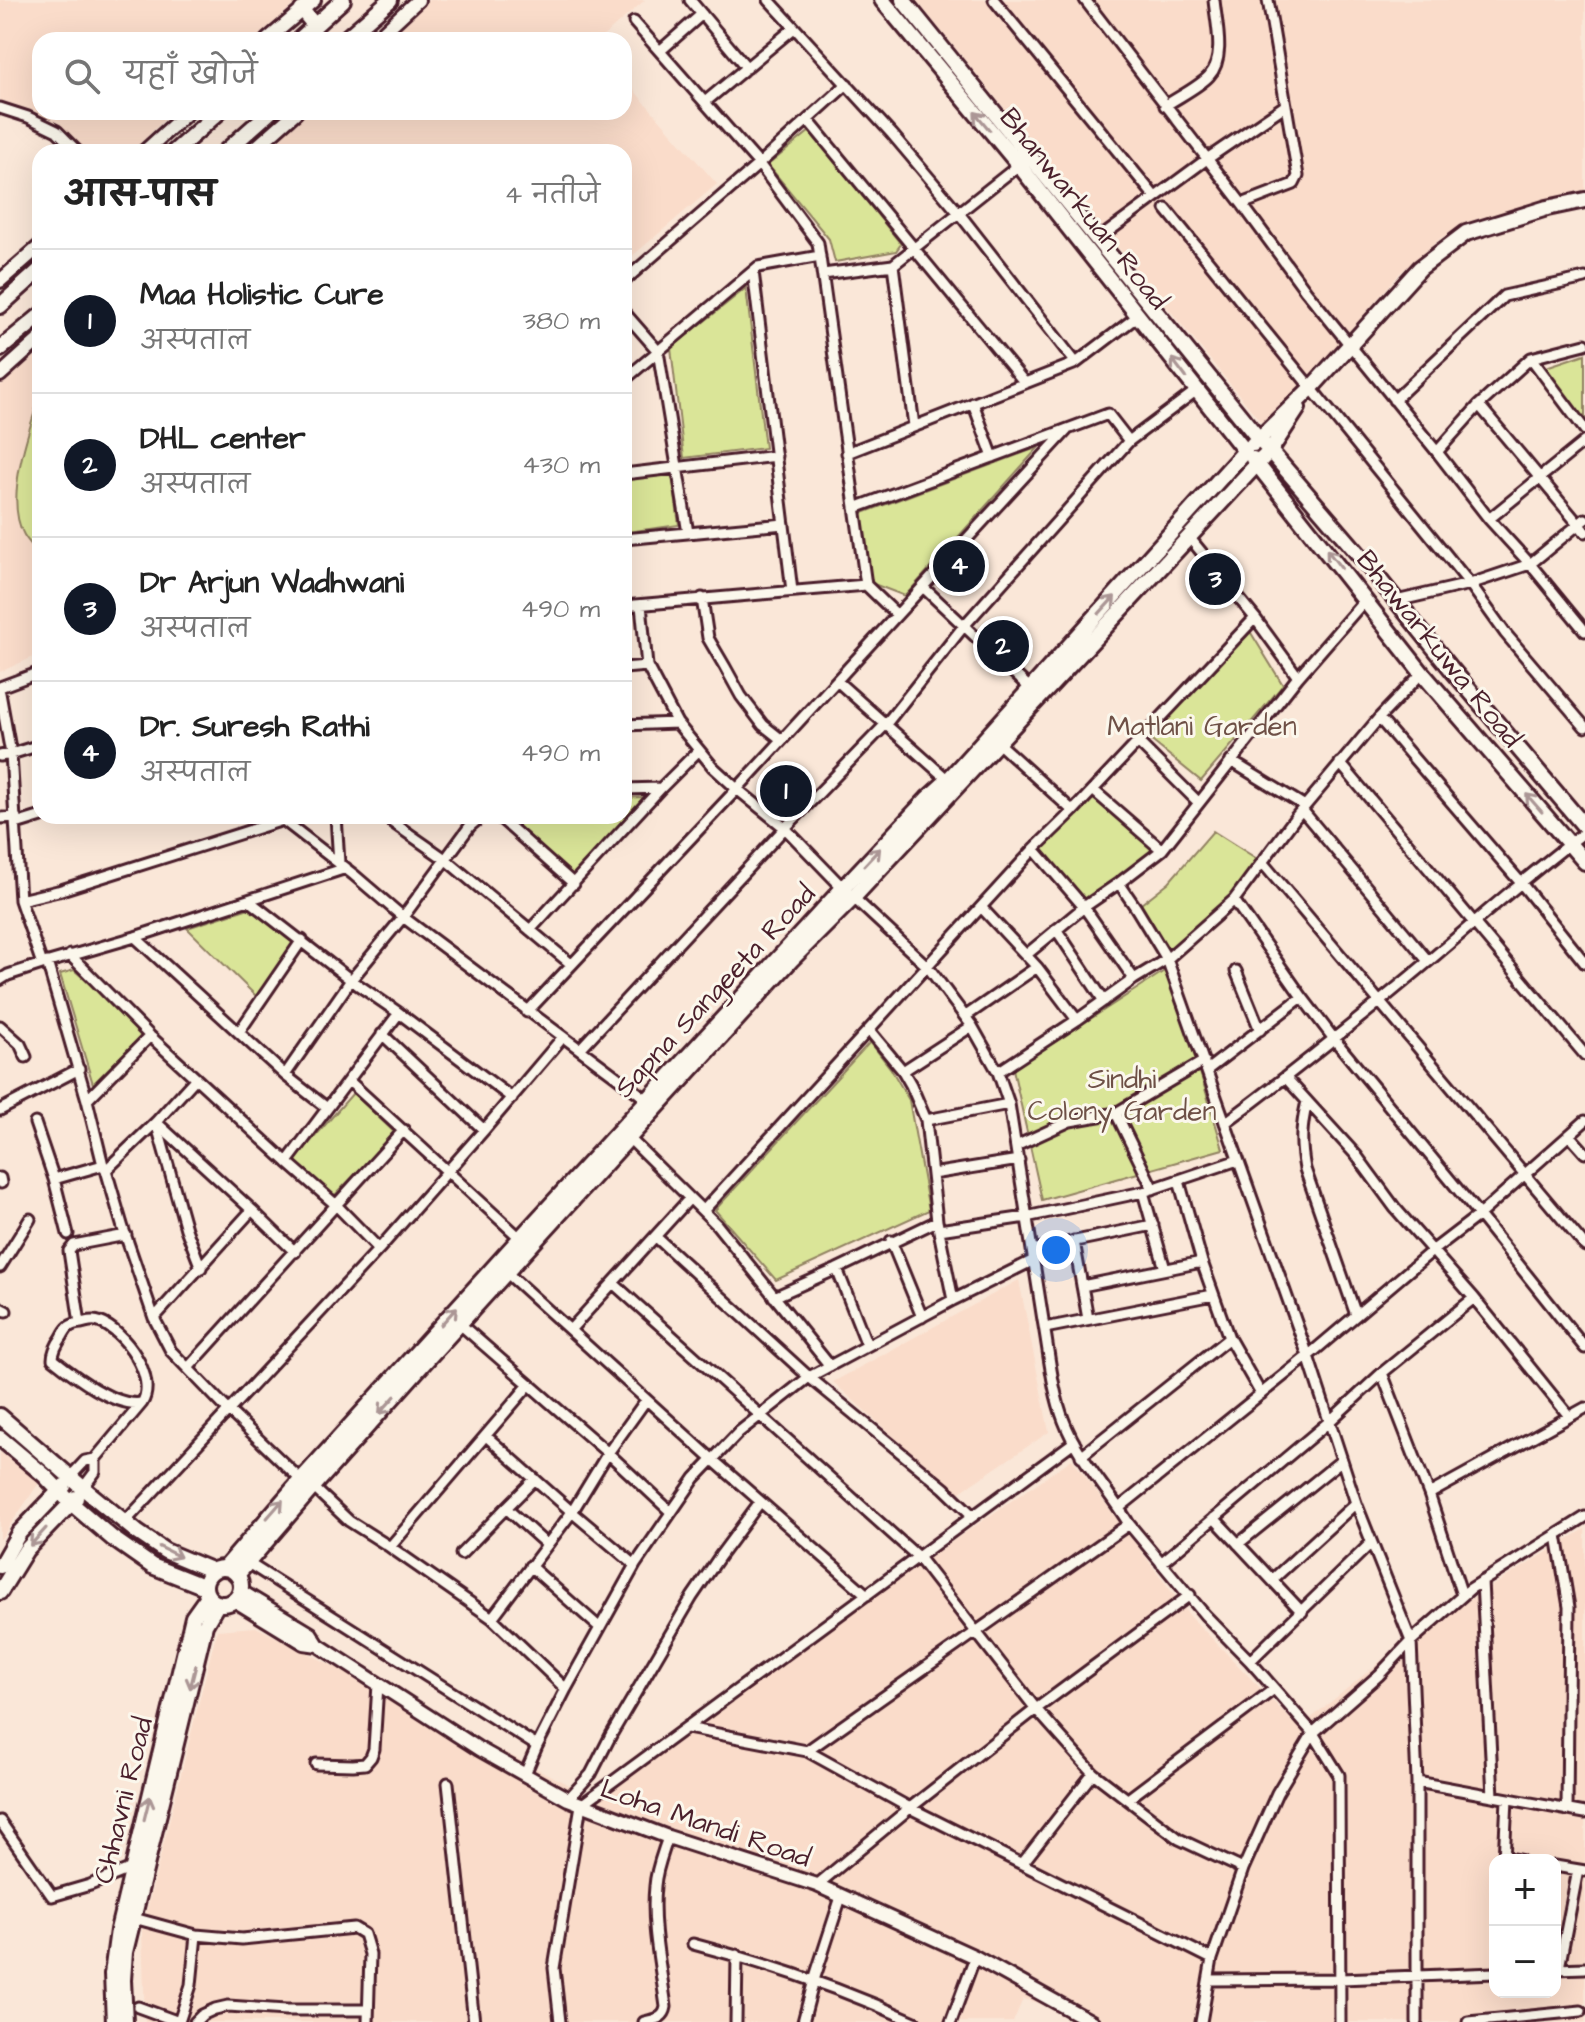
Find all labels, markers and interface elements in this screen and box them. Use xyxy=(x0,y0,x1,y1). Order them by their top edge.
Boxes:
search box xyxy=(32,32,632,120)
icon: search xyxy=(60,54,104,98)
text: यहाँ खोजें xyxy=(124,54,257,96)
street label: Bhanwarkuan Road xyxy=(990,100,1178,318)
one-way arrow xyxy=(973,111,991,132)
text: आस-पास xyxy=(64,171,216,219)
text: 4 नतीजे xyxy=(504,177,600,213)
text: Maa Holistic Cure xyxy=(140,274,384,316)
text: 1 xyxy=(88,303,92,339)
text: 380 m xyxy=(523,303,600,339)
text: अस्पताल xyxy=(140,323,250,359)
one-way arrow xyxy=(1171,358,1188,379)
text: DHL center xyxy=(140,418,306,460)
text: 2 xyxy=(83,447,97,483)
text: 430 m xyxy=(522,447,600,483)
text: अस्पताल xyxy=(140,467,250,503)
pin: 4 xyxy=(933,536,985,596)
street label: Bhawarkuwa Road xyxy=(1347,542,1531,756)
pin: 3 xyxy=(1189,549,1241,609)
one-way arrow xyxy=(1325,549,1342,570)
text: Dr Arjun Wadhwani xyxy=(140,562,404,604)
text: 3 xyxy=(83,591,97,627)
text: 490 m xyxy=(520,591,600,627)
one-way arrow xyxy=(1097,596,1115,616)
text: अस्पताल xyxy=(140,611,250,647)
pin: 2 xyxy=(977,616,1029,676)
text: Dr. Suresh Rathi xyxy=(140,706,370,748)
park label: Matlani Garden xyxy=(1107,707,1297,746)
text: 4 xyxy=(81,735,99,771)
text: 490 m xyxy=(520,735,600,771)
text: अस्पताल xyxy=(140,755,250,791)
pin: 1 xyxy=(760,761,812,821)
one-way arrow xyxy=(1525,793,1543,814)
one-way arrow xyxy=(863,847,882,867)
street label: Sapna Sangeeta Road xyxy=(606,876,825,1107)
park label: Sindhi Colony Garden xyxy=(1028,1060,1216,1133)
your location xyxy=(1036,1230,1076,1270)
one-way arrow xyxy=(440,1306,458,1326)
one-way arrow xyxy=(377,1395,396,1415)
one-way arrow xyxy=(266,1499,284,1519)
one-way arrow xyxy=(29,1527,47,1547)
one-way arrow xyxy=(157,1544,181,1560)
one-way arrow xyxy=(184,1663,199,1689)
street label: Chhavni Road xyxy=(84,1713,163,1888)
street label: Loha Mandi Road xyxy=(595,1769,816,1878)
one-way arrow xyxy=(140,1795,155,1821)
map controls xyxy=(1489,1854,1561,1998)
button: + xyxy=(1489,1854,1561,1926)
button: − xyxy=(1489,1926,1561,1998)

